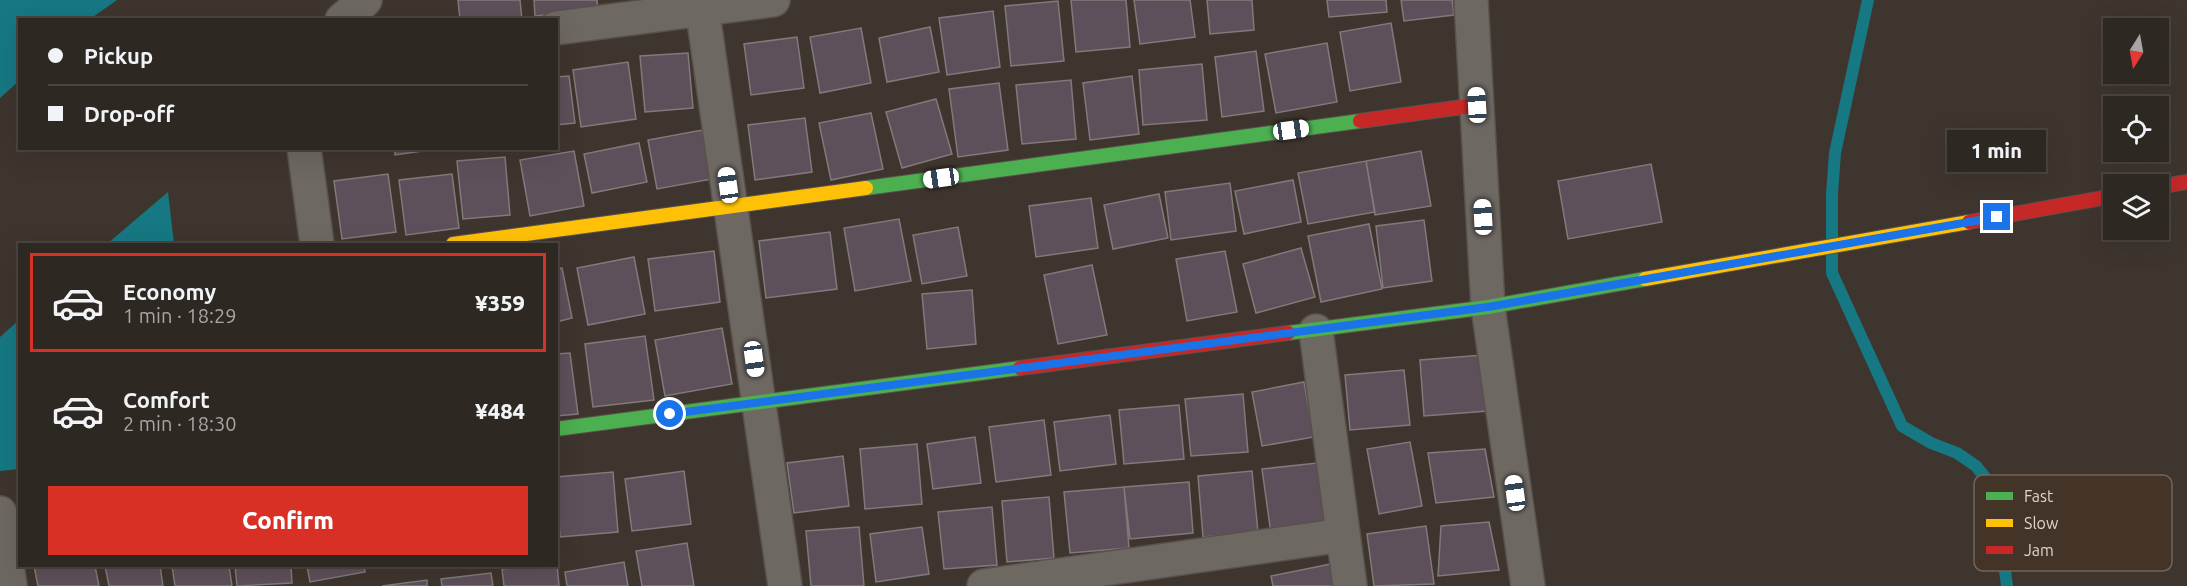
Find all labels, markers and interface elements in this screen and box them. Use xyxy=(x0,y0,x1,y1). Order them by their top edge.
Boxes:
north arrow xyxy=(2103,18,2169,84)
map controls xyxy=(2103,18,2169,240)
text: Pickup xyxy=(84,43,153,68)
car xyxy=(1467,87,1487,123)
button: locate xyxy=(2103,96,2169,162)
text: Drop-off xyxy=(84,101,174,126)
car xyxy=(1272,119,1310,141)
callout: 1 min xyxy=(1948,130,2046,172)
text: 1 min xyxy=(1971,139,2022,162)
car xyxy=(717,166,739,204)
car xyxy=(922,167,960,189)
button: layers xyxy=(2103,174,2169,240)
car xyxy=(1473,199,1493,235)
route end xyxy=(1983,203,2010,230)
icon: car xyxy=(51,276,105,330)
text: Economy xyxy=(123,279,216,304)
text: ¥359 xyxy=(475,290,525,315)
text: 1 min · 18:29 xyxy=(123,304,237,327)
car xyxy=(743,340,765,378)
icon: car xyxy=(51,384,105,438)
text: Comfort xyxy=(123,387,210,412)
text: ¥484 xyxy=(475,398,525,423)
route start xyxy=(656,400,683,427)
text: 2 min · 18:30 xyxy=(123,412,237,435)
car xyxy=(1504,474,1526,512)
legend xyxy=(1974,475,2172,571)
button: Confirm xyxy=(48,486,528,555)
text: Fast xyxy=(2024,487,2054,505)
text: Slow xyxy=(2024,514,2059,532)
text: Jam xyxy=(2024,541,2054,559)

